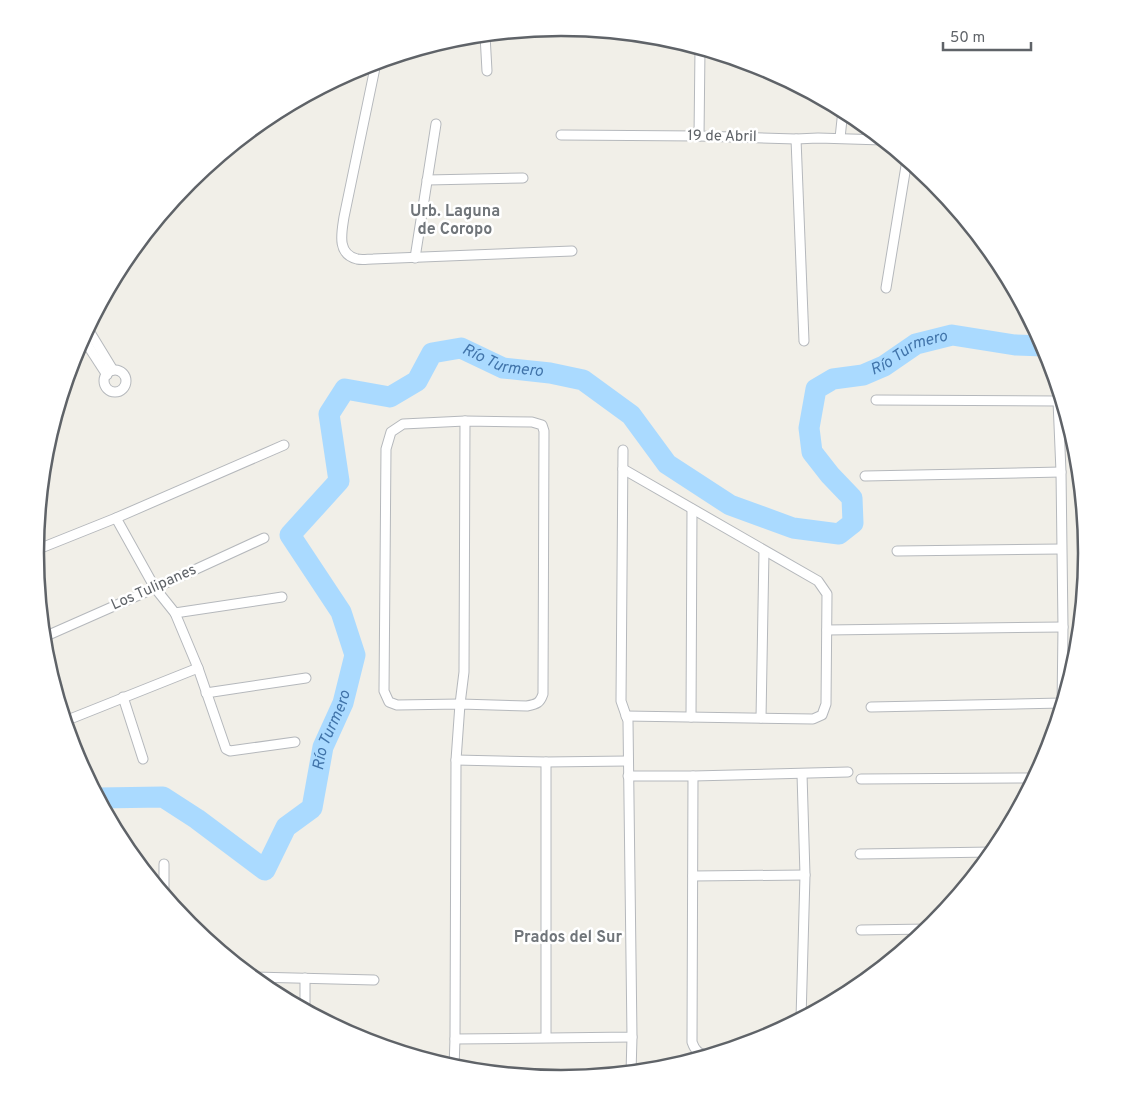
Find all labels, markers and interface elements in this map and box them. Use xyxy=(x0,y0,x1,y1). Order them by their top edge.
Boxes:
scale bar xyxy=(943,20,1030,52)
text: 50 m xyxy=(950,29,985,48)
street label: 19 de Abril xyxy=(687,127,757,147)
district label: Urb. Laguna de Coropo xyxy=(410,202,500,240)
water label: Río Turmero xyxy=(868,326,950,381)
water label: Río Turmero xyxy=(459,340,544,382)
street label: Los Tulipanes xyxy=(108,561,200,615)
water label: Río Turmero xyxy=(309,688,356,772)
district label: Prados del Sur xyxy=(514,928,623,948)

